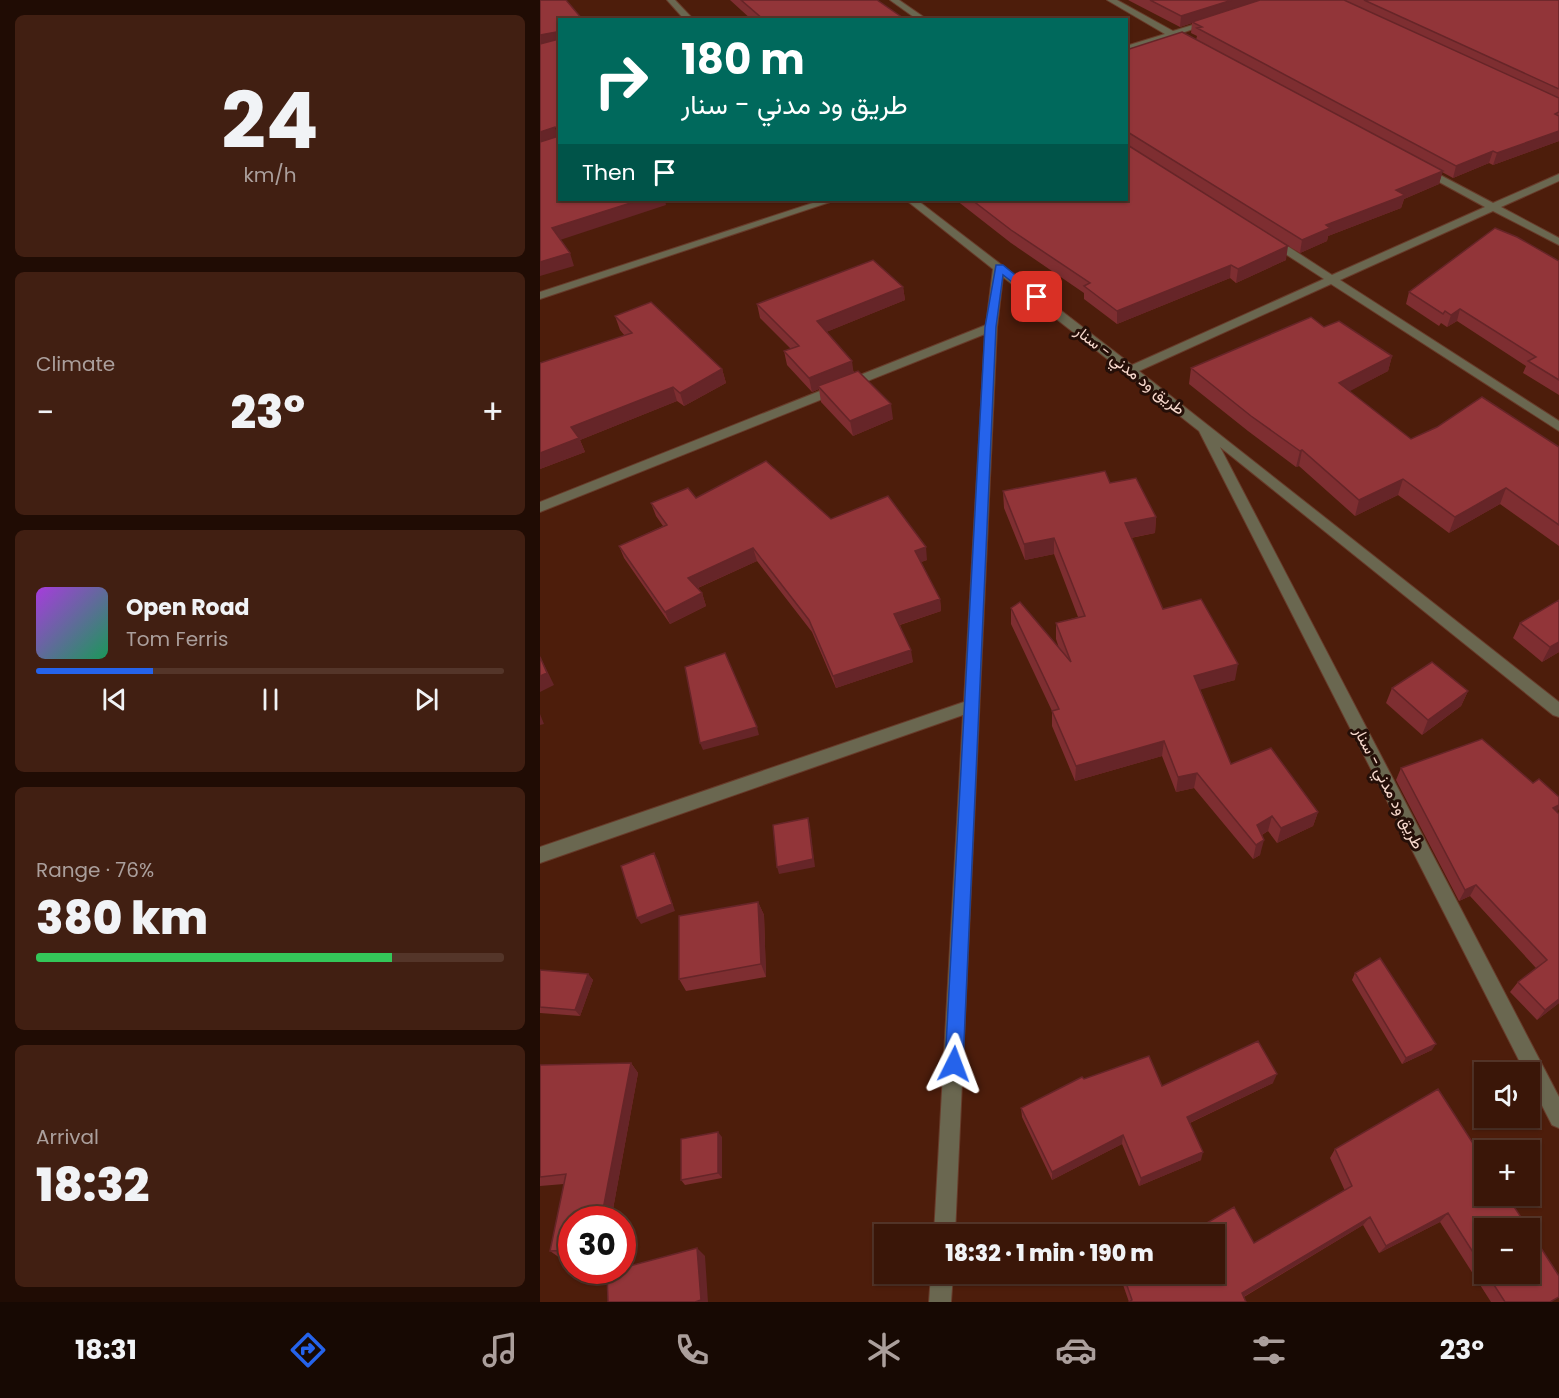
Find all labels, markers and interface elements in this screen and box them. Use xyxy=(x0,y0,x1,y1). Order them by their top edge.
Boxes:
text: 180 m xyxy=(681,30,805,89)
icon: right xyxy=(582,42,660,120)
text: 24 xyxy=(221,66,319,175)
text: طريق ود مدني - سنار xyxy=(681,86,908,123)
icon: arrive xyxy=(648,156,681,189)
text: Then xyxy=(582,157,636,188)
text: km/h xyxy=(243,161,297,189)
pin xyxy=(1011,271,1062,322)
icon: arrive xyxy=(1020,280,1053,313)
street label: طريق ود مدني - سنار xyxy=(1068,319,1190,422)
text: Climate xyxy=(36,350,115,378)
text: 23° xyxy=(230,381,305,444)
text: − xyxy=(36,389,54,436)
text: + xyxy=(481,389,504,436)
text: Open Road xyxy=(126,592,250,623)
text: Tom Ferris xyxy=(126,625,228,653)
icon: previous xyxy=(98,683,131,716)
icon: pause xyxy=(254,683,287,716)
icon: next xyxy=(410,683,443,716)
street label: طريق ود مدني - سنار xyxy=(1346,722,1430,854)
text: Range · 76% xyxy=(36,856,154,884)
text: 380 km xyxy=(36,887,208,950)
position arrow xyxy=(922,1032,986,1096)
map controls xyxy=(1474,1062,1540,1284)
button: sound xyxy=(1474,1062,1540,1128)
text: Arrival xyxy=(36,1123,99,1151)
button: + xyxy=(1474,1140,1540,1206)
text: 18:32 xyxy=(36,1154,149,1217)
speed limit sign: 30 xyxy=(558,1206,636,1284)
button: − xyxy=(1474,1218,1540,1284)
text: 18:32 · 1 min · 190 m xyxy=(945,1238,1154,1269)
icon: directions xyxy=(287,1329,329,1371)
icon: music xyxy=(479,1329,521,1371)
icon: phone xyxy=(671,1329,713,1371)
icon: climate xyxy=(863,1329,905,1371)
icon: car xyxy=(1055,1329,1097,1371)
icon: filters xyxy=(1248,1329,1290,1371)
text: 18:31 xyxy=(75,1331,137,1368)
text: 23° xyxy=(1440,1331,1484,1368)

